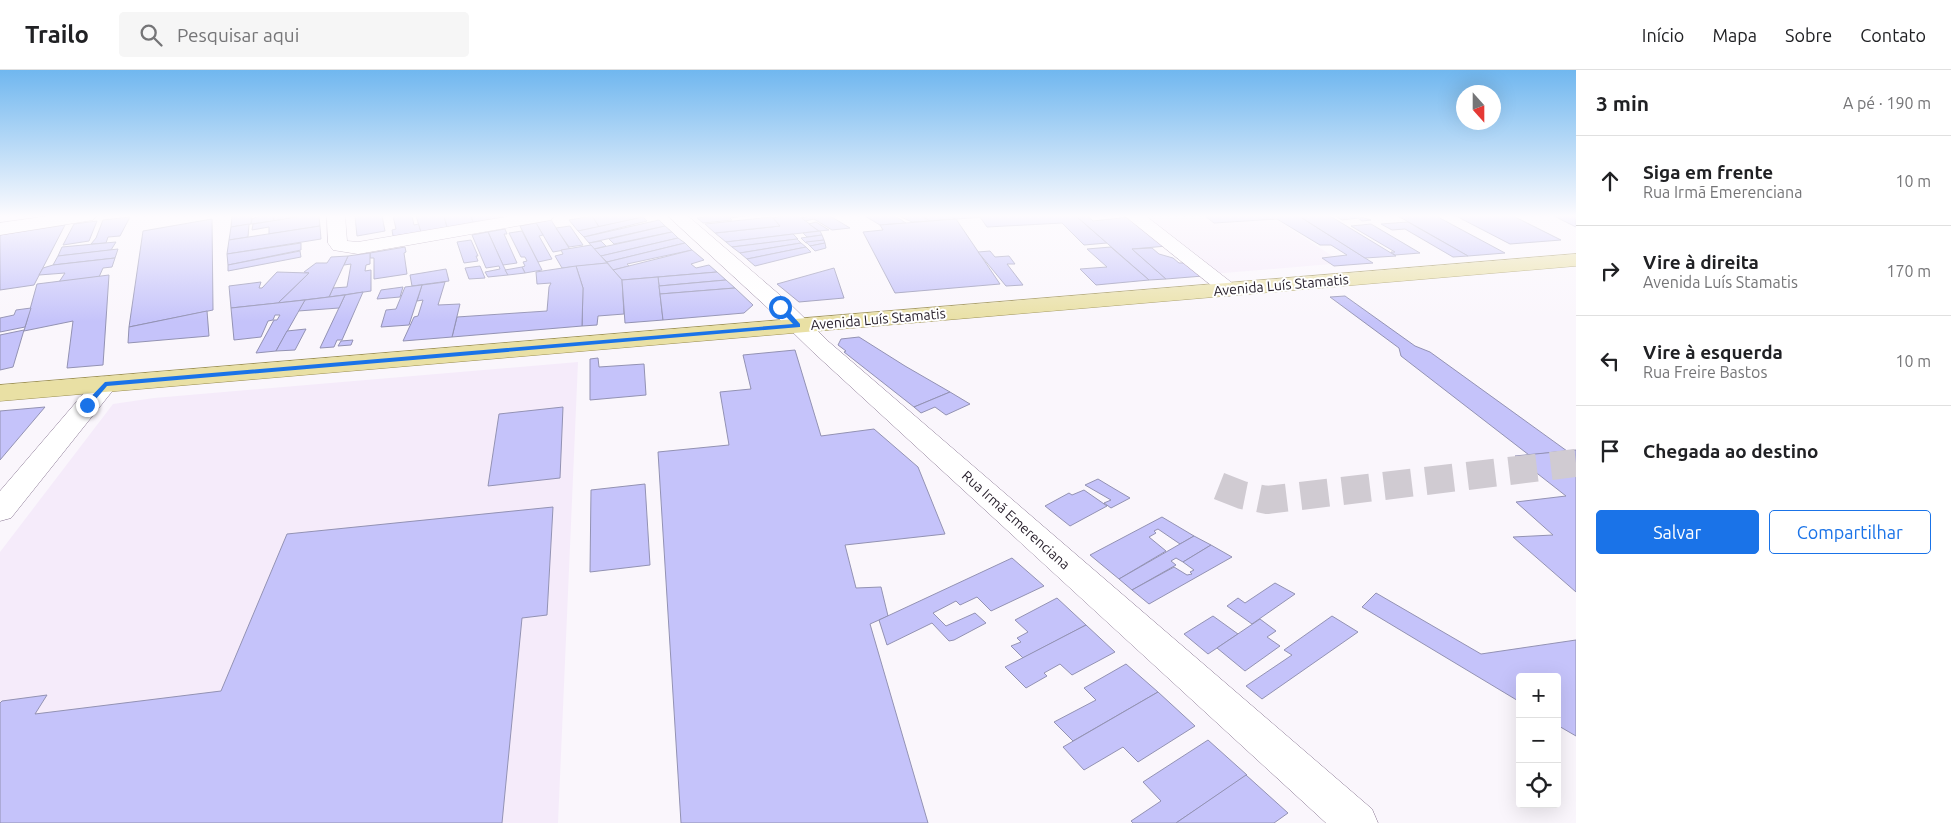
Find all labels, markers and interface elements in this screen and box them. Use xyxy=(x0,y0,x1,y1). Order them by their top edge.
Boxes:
search box xyxy=(119,12,469,57)
text: Trailo xyxy=(25,21,89,48)
icon: search xyxy=(137,21,165,49)
text: Pesquisar aqui xyxy=(177,24,299,46)
text: Início xyxy=(1642,25,1684,45)
text: Mapa xyxy=(1712,25,1757,45)
text: Sobre xyxy=(1785,25,1832,45)
text: Contato xyxy=(1860,25,1926,45)
north arrow xyxy=(1456,85,1501,130)
text: 3 min xyxy=(1596,91,1649,115)
text: A pé · 190 m xyxy=(1843,94,1931,112)
text: Siga em frente xyxy=(1643,161,1773,183)
icon: ahead xyxy=(1596,167,1624,195)
text: 10 m xyxy=(1895,172,1931,190)
text: Rua Irmã Emerenciana xyxy=(1643,183,1802,201)
text: Vire à direita xyxy=(1643,251,1759,273)
icon: right xyxy=(1596,257,1624,285)
text: 170 m xyxy=(1886,262,1931,280)
street label: Avenida Luís Stamatis xyxy=(1213,271,1349,299)
text: Avenida Luís Stamatis xyxy=(1643,273,1798,291)
route start xyxy=(769,296,792,319)
street label: Avenida Luís Stamatis xyxy=(810,305,946,333)
text: Vire à esquerda xyxy=(1643,341,1783,363)
icon: left xyxy=(1596,347,1624,375)
text: 10 m xyxy=(1895,352,1931,370)
text: Rua Freire Bastos xyxy=(1643,363,1767,381)
route end xyxy=(76,394,99,417)
icon: arrive xyxy=(1596,437,1624,465)
text: Chegada ao destino xyxy=(1643,440,1819,462)
street label: Rua Irmã Emerenciana xyxy=(959,467,1073,573)
button: Salvar xyxy=(1596,510,1759,554)
button: Compartilhar xyxy=(1769,510,1931,554)
map controls xyxy=(1516,673,1561,808)
button: + xyxy=(1516,673,1561,718)
button: − xyxy=(1516,718,1561,763)
button: locate xyxy=(1516,763,1561,808)

